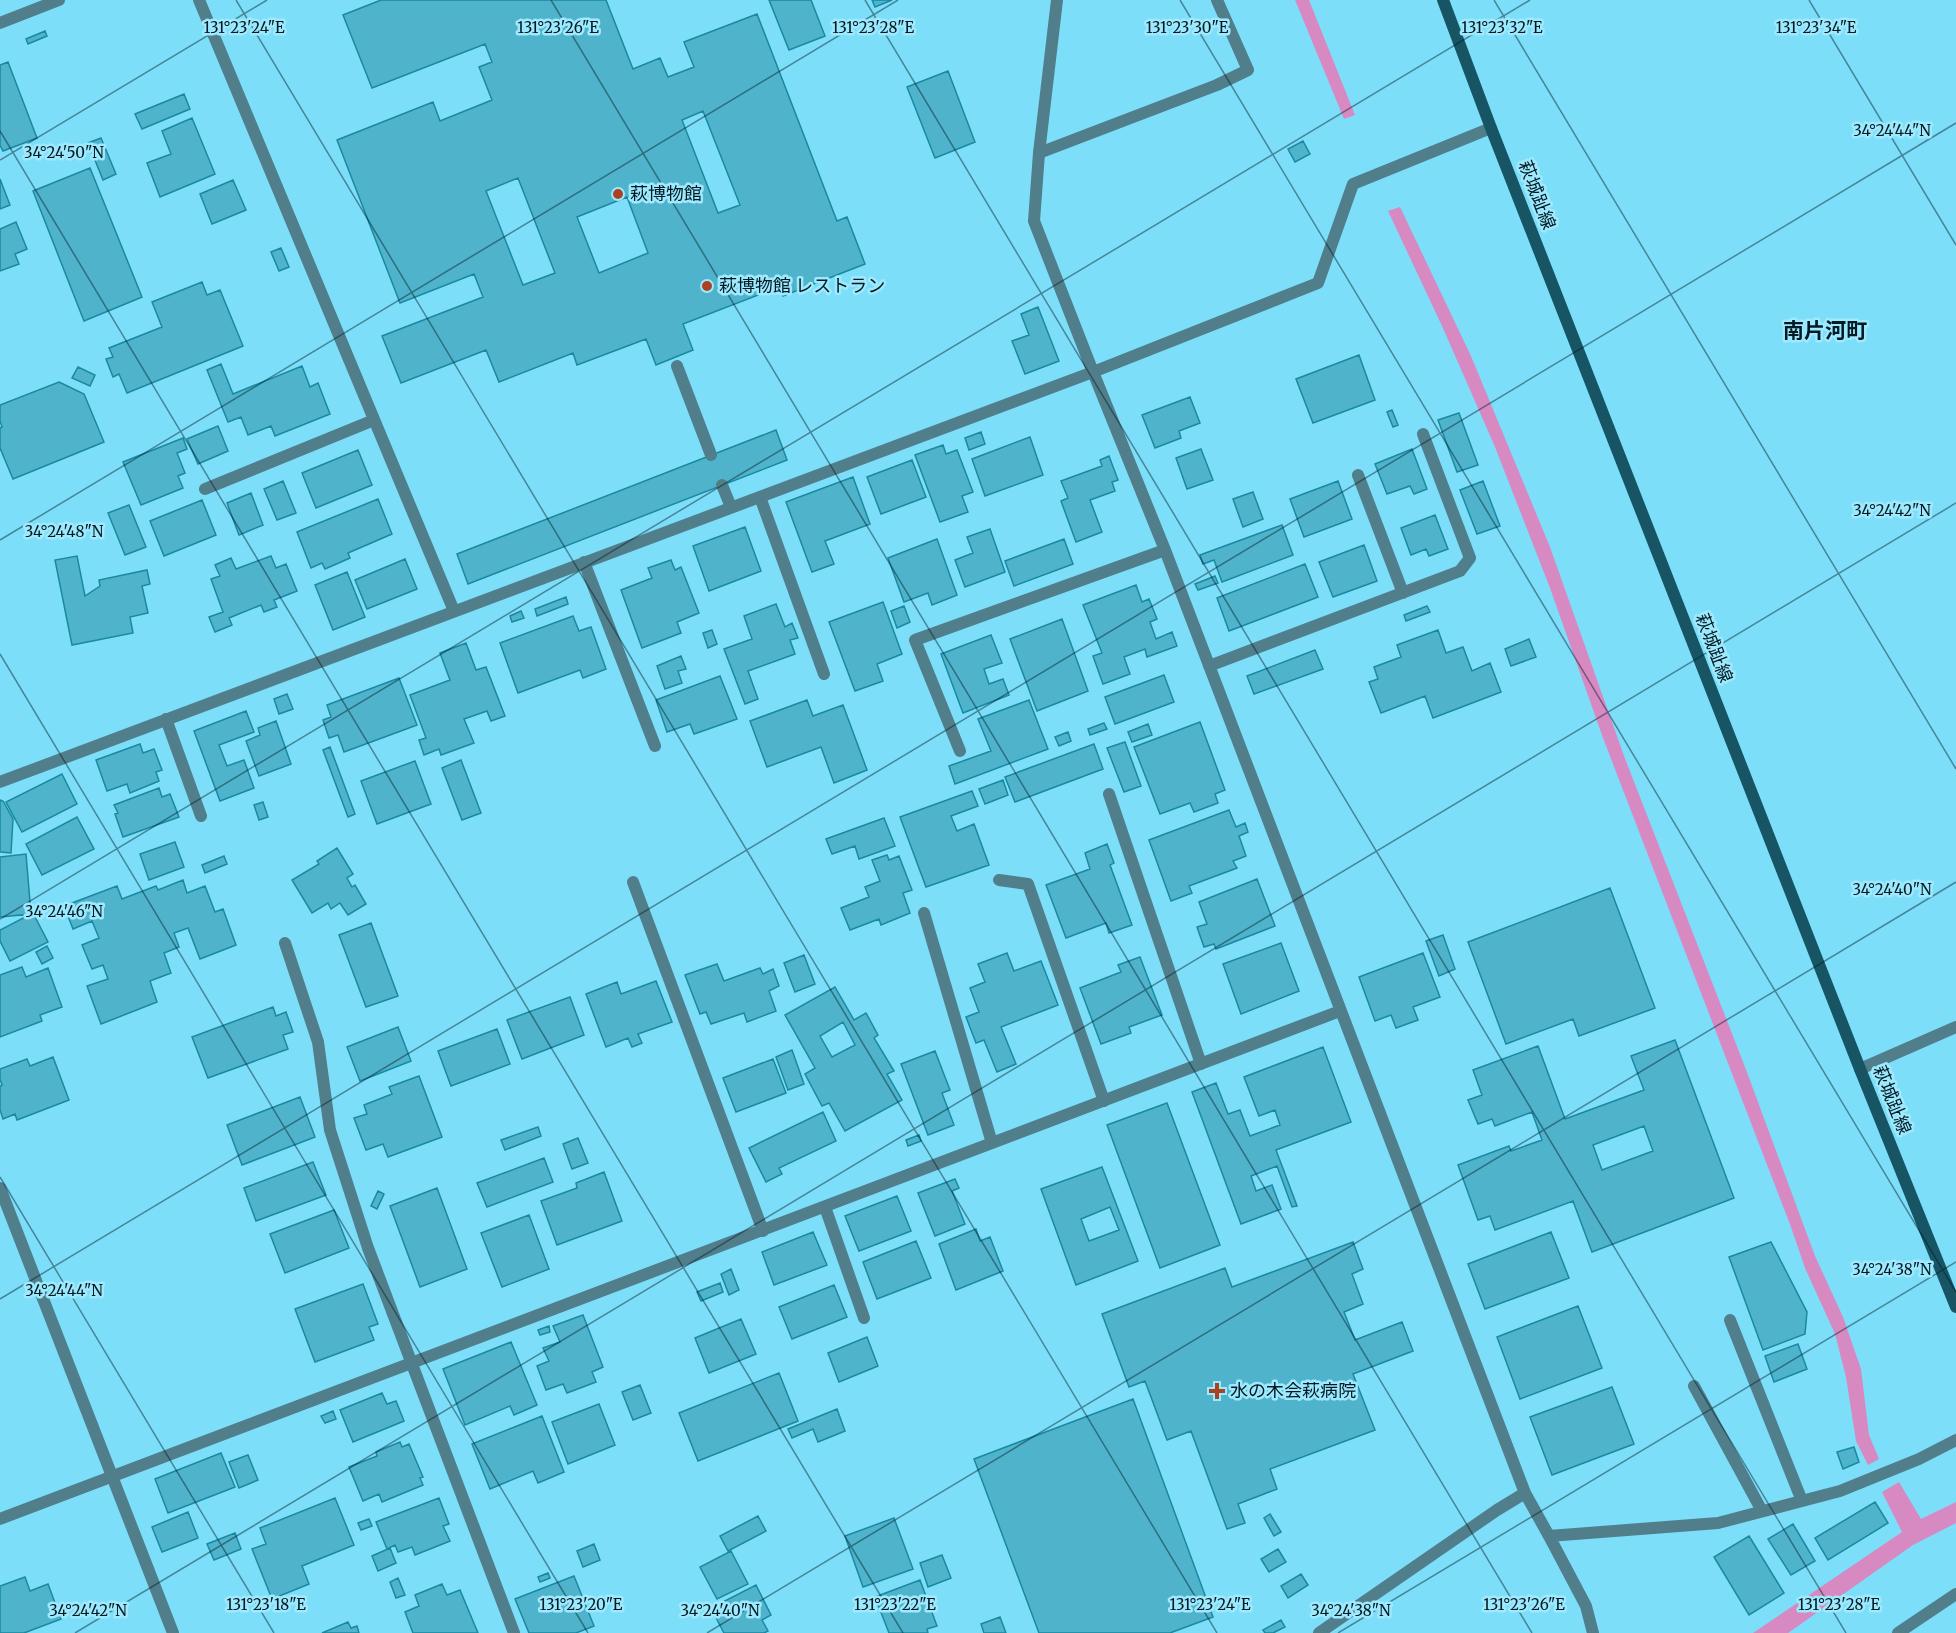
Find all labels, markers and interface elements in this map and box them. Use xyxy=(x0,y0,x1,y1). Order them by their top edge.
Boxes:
text: 131°23'24"E xyxy=(204,18,285,37)
text: 131°23'26"E xyxy=(517,18,599,37)
text: 131°23'28"E xyxy=(832,18,915,37)
text: 131°23'30"E xyxy=(1146,18,1229,37)
text: 131°23'32"E xyxy=(1461,18,1543,37)
text: 131°23'34"E xyxy=(1776,18,1857,37)
text: 34°24'44"N xyxy=(1853,121,1931,140)
text: 34°24'50"N xyxy=(24,143,104,162)
street label: 萩城趾線 xyxy=(1514,157,1561,233)
place label: 萩博物館 xyxy=(630,182,702,205)
marker: 萩博物館 xyxy=(611,187,625,201)
place label: 萩博物館 レストラン xyxy=(719,274,885,297)
marker: 萩博物館 レストラン xyxy=(700,279,714,293)
district label: 南片河町 xyxy=(1783,317,1867,344)
text: 34°24'42"N xyxy=(1853,501,1931,520)
text: 34°24'48"N xyxy=(25,522,104,541)
street label: 萩城趾線 xyxy=(1691,610,1738,686)
text: 34°24'40"N xyxy=(1852,880,1932,899)
text: 34°24'46"N xyxy=(25,902,103,921)
street label: 萩城趾線 xyxy=(1868,1062,1917,1137)
text: 34°24'38"N xyxy=(1852,1260,1932,1279)
text: 34°24'44"N xyxy=(25,1281,103,1300)
place label: 水の木会萩病院 xyxy=(1230,1379,1356,1402)
marker: 水の木会萩病院 xyxy=(1208,1382,1226,1400)
text: 131°23'18"E xyxy=(226,1595,306,1614)
text: 131°23'20"E xyxy=(540,1595,623,1614)
text: 131°23'22"E xyxy=(854,1595,936,1614)
text: 131°23'24"E xyxy=(1170,1595,1251,1614)
text: 131°23'26"E xyxy=(1483,1595,1565,1614)
text: 131°23'28"E xyxy=(1798,1595,1881,1614)
text: 34°24'42"N xyxy=(49,1601,127,1620)
text: 34°24'40"N xyxy=(680,1601,760,1620)
text: 34°24'38"N xyxy=(1311,1601,1391,1620)

